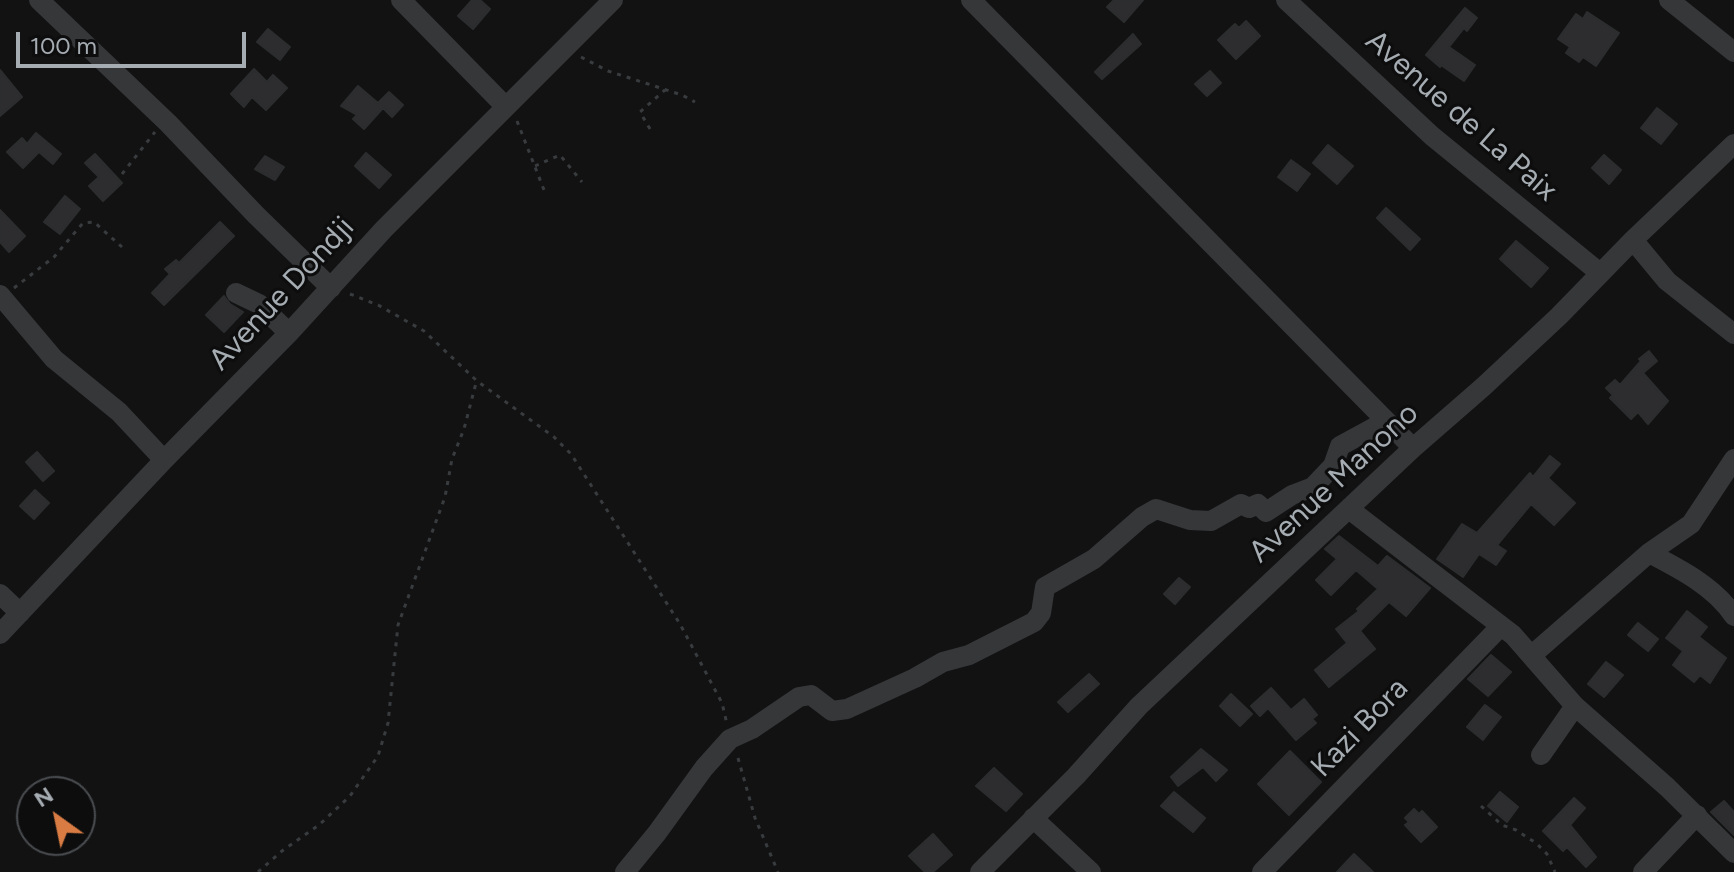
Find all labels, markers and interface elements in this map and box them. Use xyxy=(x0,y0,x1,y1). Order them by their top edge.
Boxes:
scale bar xyxy=(20,16,250,66)
street label: Avenue de La Paix xyxy=(1358,23,1564,209)
text: 100 m xyxy=(30,31,97,60)
street label: Avenue Dondji xyxy=(202,210,362,378)
street label: Avenue Manono xyxy=(1242,396,1426,570)
street label: Kazi Bora xyxy=(1304,671,1416,785)
north arrow xyxy=(16,776,96,856)
text: N xyxy=(29,781,58,813)

